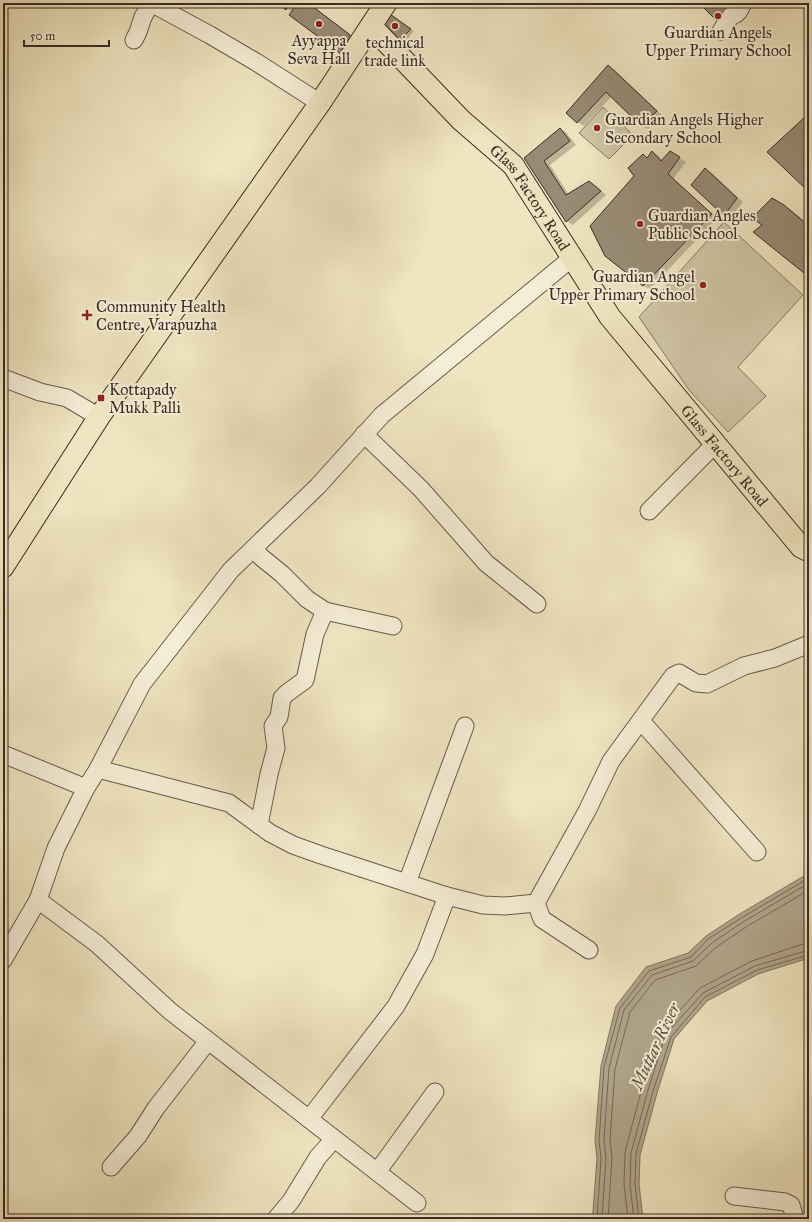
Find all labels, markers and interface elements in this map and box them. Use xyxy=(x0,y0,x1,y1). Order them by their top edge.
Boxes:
marker: Guardian Angels Upper Primary School xyxy=(713,11,723,21)
marker: Ayyappa Seva Hall xyxy=(314,19,324,29)
marker: technical trade link xyxy=(390,21,400,31)
scale bar xyxy=(24,22,109,48)
place label: Guardian Angels Upper Primary School xyxy=(645,23,792,60)
text: 50 m xyxy=(30,29,55,43)
place label: Ayyappa Seva Hall xyxy=(288,31,351,68)
place label: technical trade link xyxy=(364,33,426,70)
place label: Guardian Angels Higher Secondary School xyxy=(605,110,764,147)
marker: Guardian Angels Higher Secondary School xyxy=(592,123,602,133)
street label: Glass Factory Road xyxy=(486,140,574,254)
place label: Guardian Angles Public School xyxy=(648,206,756,243)
marker: Guardian Angles Public School xyxy=(635,219,645,229)
place label: Guardian Angel Upper Primary School xyxy=(548,267,696,304)
marker: Guardian Angel Upper Primary School xyxy=(698,280,708,290)
place label: Community Health Centre, Varapuzha xyxy=(96,297,226,334)
marker: Community Health Centre, Varapuzha xyxy=(81,309,93,321)
place label: Kottapady Mukk Palli xyxy=(109,380,181,417)
marker: Kottapady Mukk Palli xyxy=(96,393,106,403)
street label: Glass Factory Road xyxy=(677,401,772,510)
water label: Muttar River xyxy=(625,999,685,1095)

